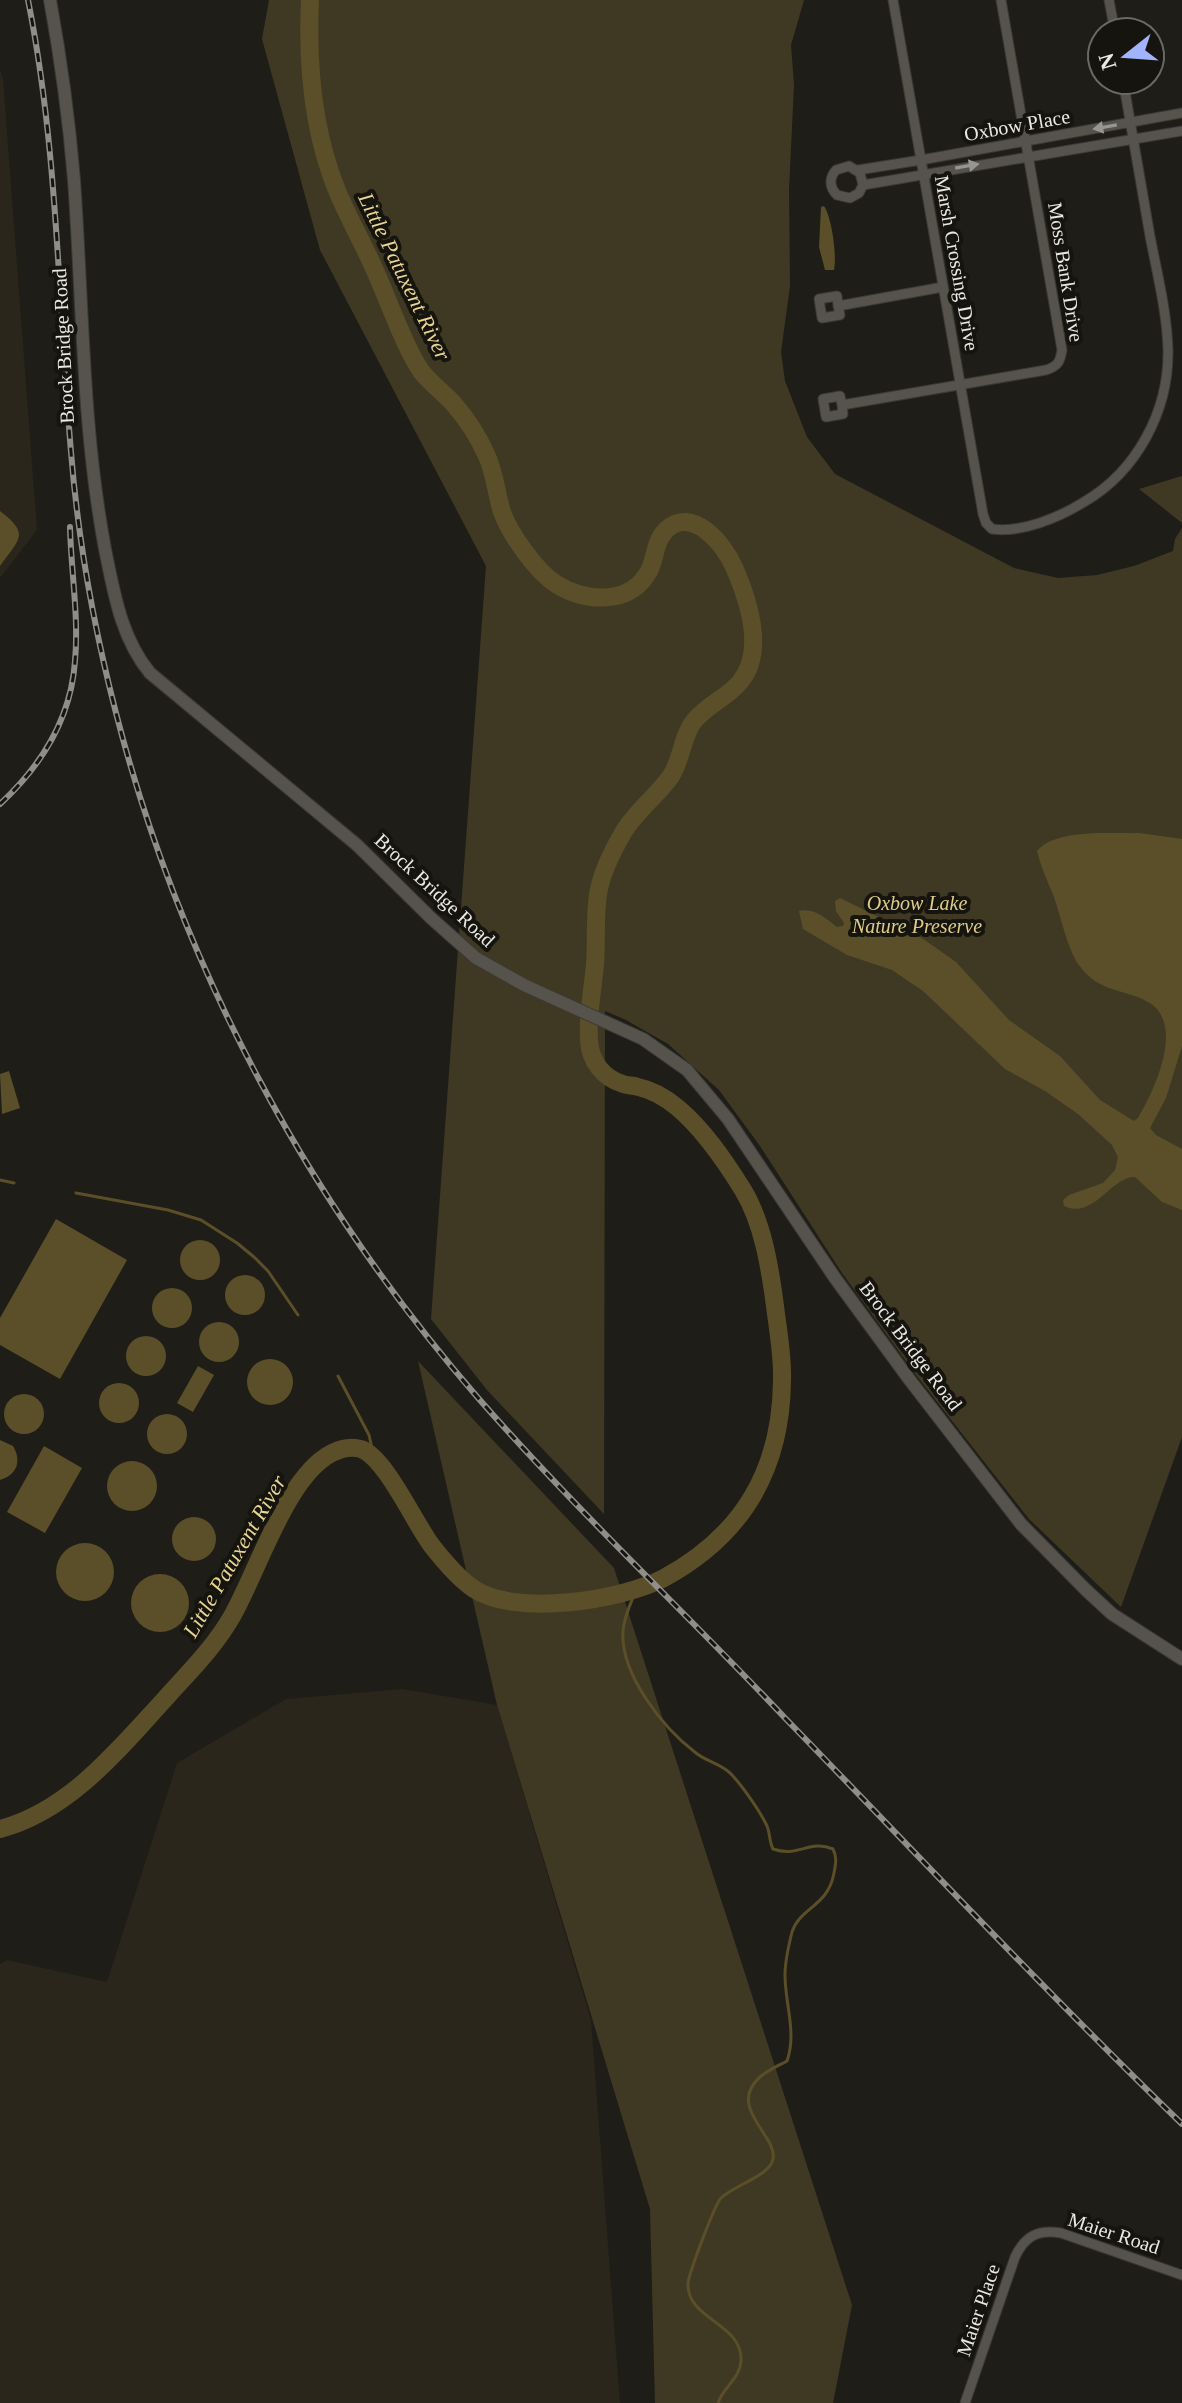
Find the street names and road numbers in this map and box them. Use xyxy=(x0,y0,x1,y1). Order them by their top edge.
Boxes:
street label: Oxbow Place xyxy=(962,105,1072,145)
street label: Marsh Crossing Drive xyxy=(930,174,983,353)
street label: Moss Bank Drive xyxy=(1044,201,1088,344)
street label: Brock Bridge Road xyxy=(48,268,79,424)
street label: Brock Bridge Road xyxy=(370,829,499,952)
street label: Brock Bridge Road xyxy=(855,1277,967,1415)
street label: Maier Road xyxy=(1065,2208,1163,2258)
street label: Maier Place xyxy=(952,2261,1004,2359)

